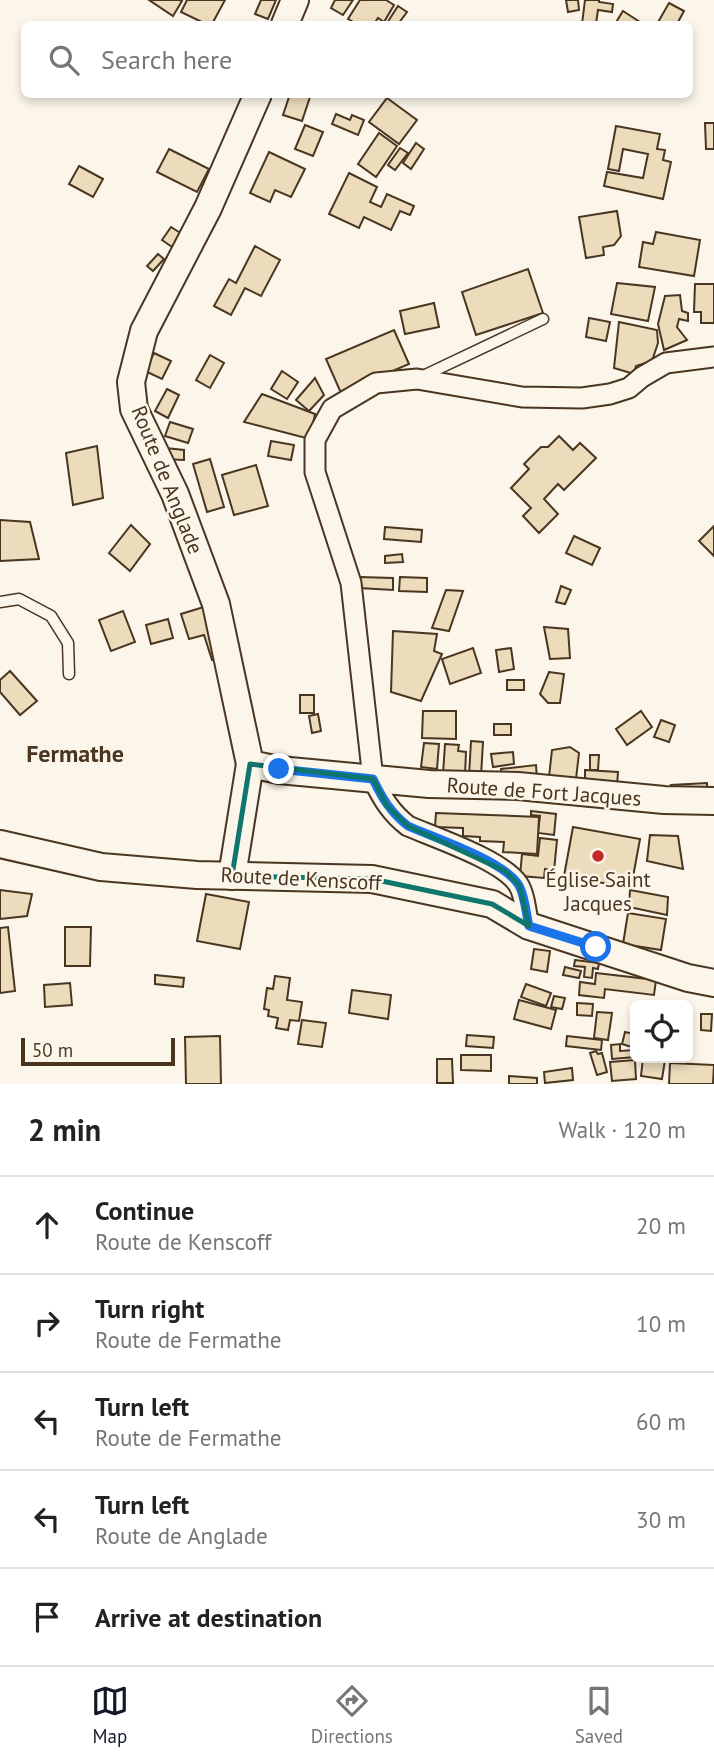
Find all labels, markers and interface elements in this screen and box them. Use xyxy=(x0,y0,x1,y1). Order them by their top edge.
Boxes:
search box xyxy=(21,21,693,98)
icon: search xyxy=(45,41,83,79)
text: Search here xyxy=(101,43,232,76)
street label: Route de Anglade xyxy=(125,402,210,558)
district label: Fermathe xyxy=(26,738,124,769)
route end xyxy=(263,753,294,784)
street label: Route de Fort Jacques xyxy=(446,771,642,812)
marker: Église Saint Jacques xyxy=(590,848,606,864)
street label: Route de Kenscoff xyxy=(220,861,383,896)
place label: Église Saint Jacques xyxy=(545,866,651,917)
route start xyxy=(580,931,611,962)
map controls xyxy=(630,1000,693,1063)
button: locate xyxy=(630,1000,693,1063)
scale bar xyxy=(21,1035,175,1067)
text: 50 m xyxy=(32,1038,73,1062)
text: 2 min xyxy=(28,1110,101,1149)
text: Walk · 120 m xyxy=(559,1115,686,1144)
text: Continue xyxy=(95,1194,194,1227)
icon: ahead xyxy=(28,1206,66,1244)
text: 20 m xyxy=(636,1211,686,1240)
text: Route de Kenscoff xyxy=(95,1227,271,1256)
text: Turn right xyxy=(95,1292,204,1325)
icon: right xyxy=(28,1304,66,1342)
text: 10 m xyxy=(636,1309,686,1338)
text: Route de Fermathe xyxy=(95,1325,281,1354)
text: Turn left xyxy=(95,1390,189,1423)
icon: left xyxy=(28,1402,66,1440)
text: 60 m xyxy=(636,1407,686,1436)
text: Route de Fermathe xyxy=(95,1423,281,1452)
text: Turn left xyxy=(95,1488,189,1521)
icon: left xyxy=(28,1500,66,1538)
text: 30 m xyxy=(636,1505,686,1534)
text: Route de Anglade xyxy=(95,1521,268,1550)
icon: arrive xyxy=(28,1598,66,1636)
text: Arrive at destination xyxy=(95,1601,322,1634)
tab: Map xyxy=(91,1682,129,1748)
tab: Directions xyxy=(311,1682,393,1748)
tab: Saved xyxy=(575,1682,623,1748)

